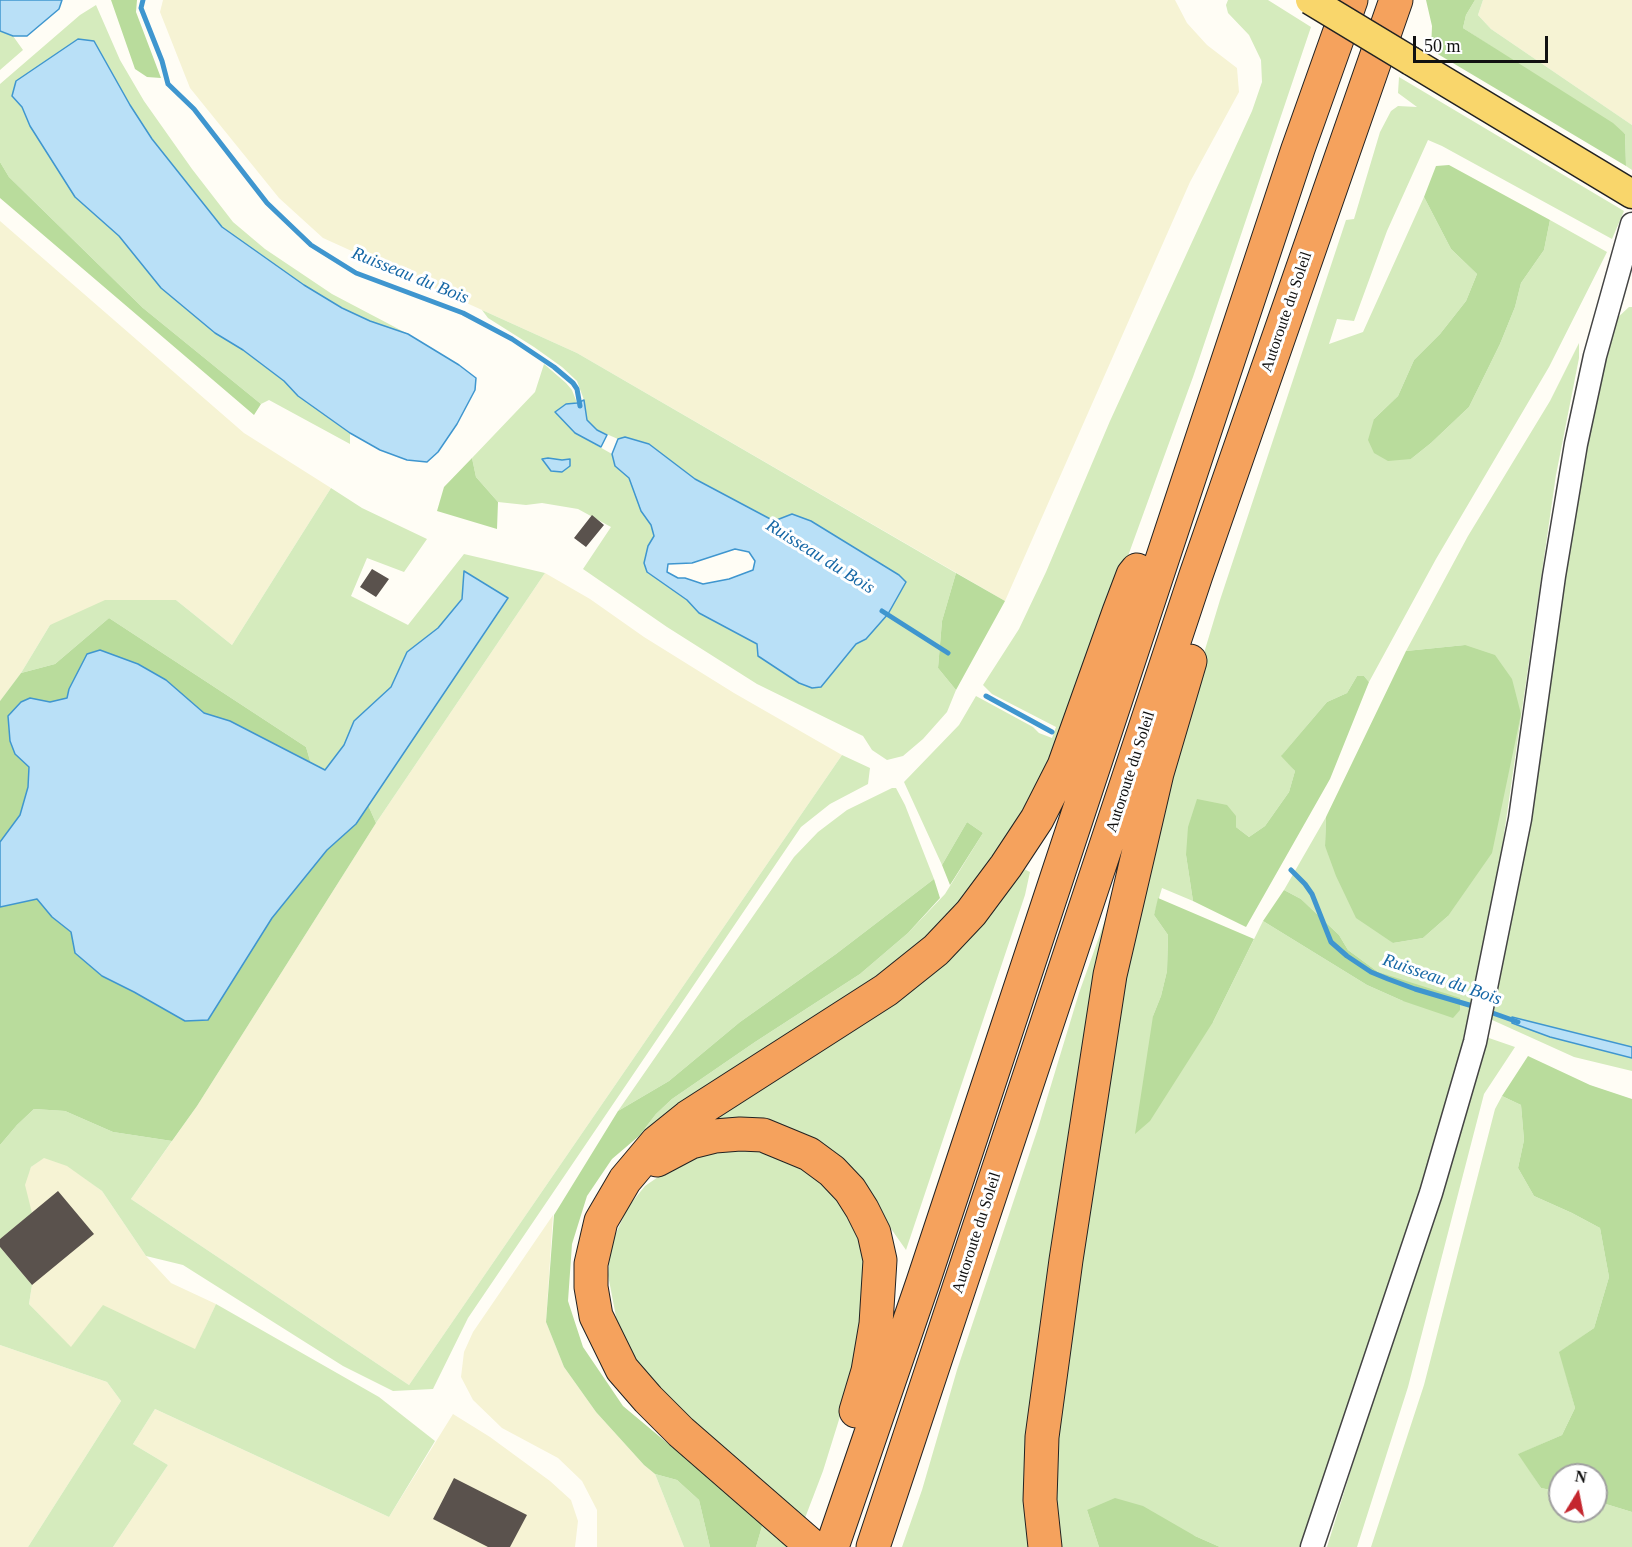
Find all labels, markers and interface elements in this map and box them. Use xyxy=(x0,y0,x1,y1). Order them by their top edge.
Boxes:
scale bar xyxy=(1416,24,1551,62)
text: 50 m xyxy=(1424,36,1461,56)
water label: Ruisseau du Bois xyxy=(348,243,472,309)
street label: Autoroute du Soleil xyxy=(1257,249,1317,375)
water label: Ruisseau du Bois xyxy=(762,515,878,599)
street label: Autoroute du Soleil xyxy=(1102,709,1160,835)
water label: Ruisseau du Bois xyxy=(1380,950,1504,1010)
street label: Autoroute du Soleil xyxy=(948,1170,1006,1296)
north arrow xyxy=(1548,1463,1608,1523)
text: N xyxy=(1574,1467,1588,1486)

